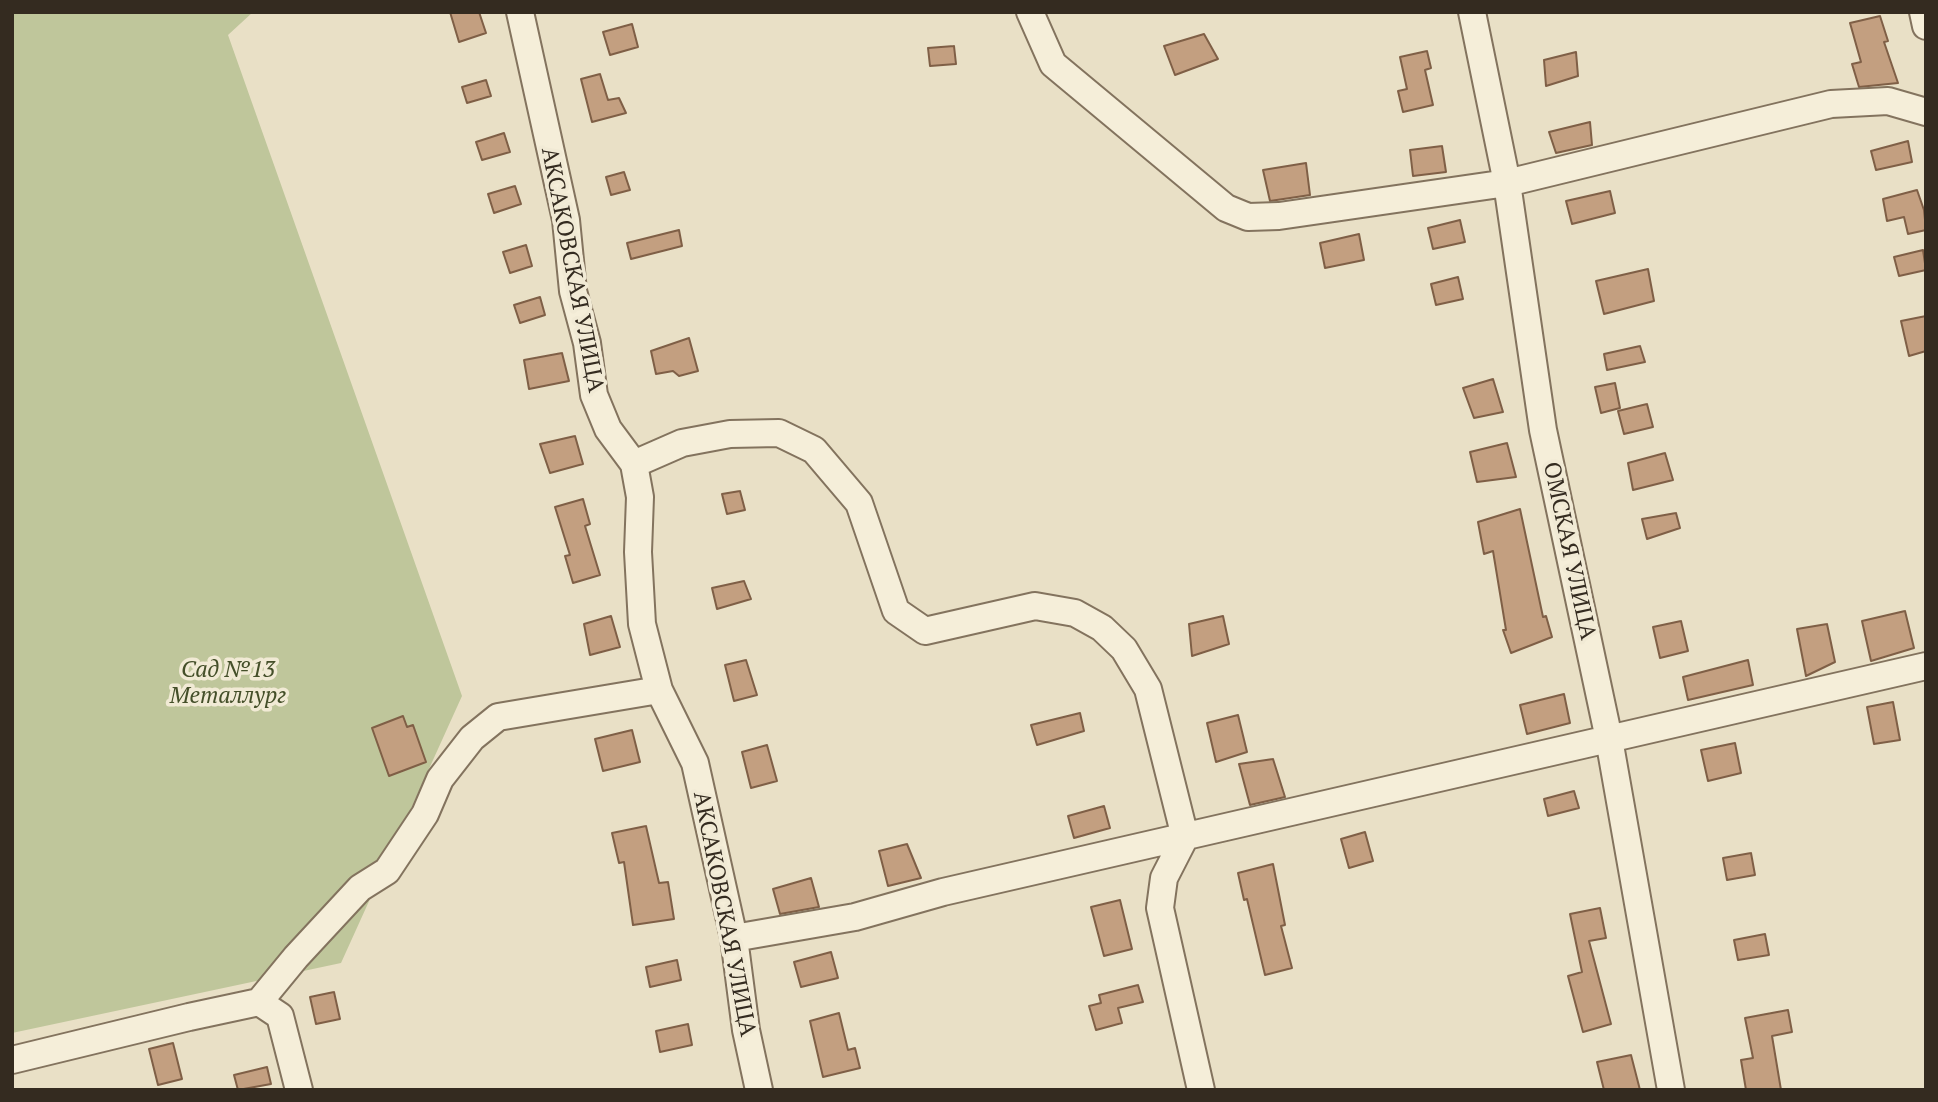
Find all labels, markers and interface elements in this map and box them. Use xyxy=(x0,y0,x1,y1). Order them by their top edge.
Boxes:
street label: АКСАКОВСКАЯ УЛИЦА xyxy=(535,145,609,395)
street label: ОМСКАЯ УЛИЦА xyxy=(1537,460,1601,642)
park label: Сад №13 Металлург xyxy=(170,656,286,710)
street label: АКСАКОВСКАЯ УЛИЦА xyxy=(687,789,761,1039)

